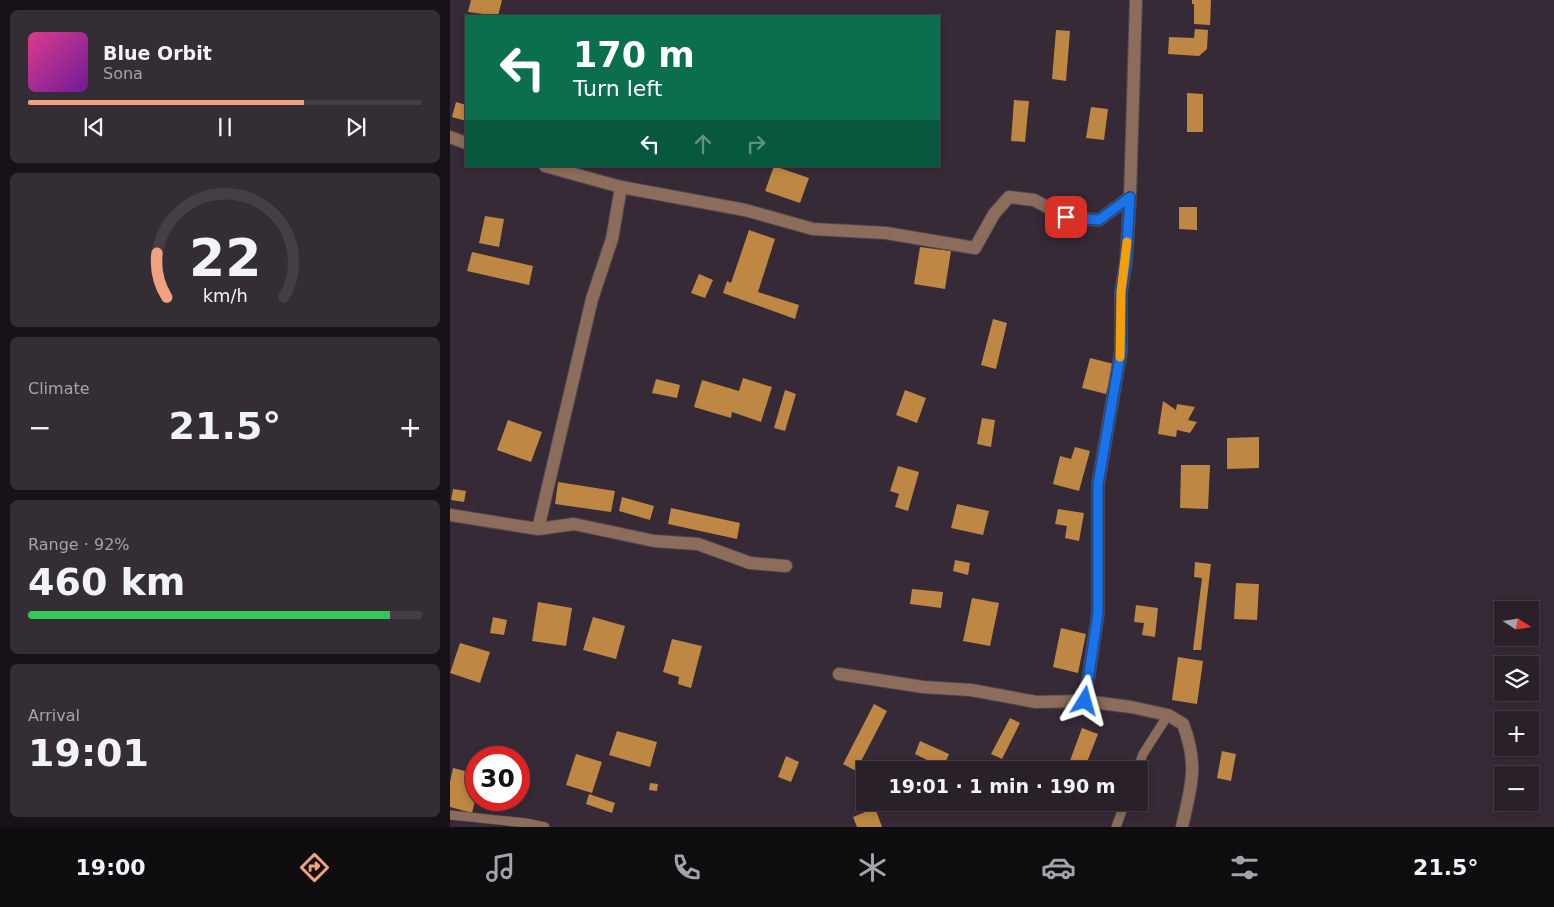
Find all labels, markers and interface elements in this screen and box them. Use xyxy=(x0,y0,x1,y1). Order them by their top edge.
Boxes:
icon: left xyxy=(490,35,555,100)
text: 170 m xyxy=(573,35,695,75)
text: Blue Orbit xyxy=(103,42,212,64)
text: Sona xyxy=(103,64,143,83)
text: Turn left xyxy=(573,76,662,101)
icon: previous xyxy=(80,113,108,141)
icon: pause xyxy=(211,113,239,141)
icon: next xyxy=(342,113,370,141)
icon: left xyxy=(636,130,664,158)
icon: ahead xyxy=(689,130,717,158)
icon: right xyxy=(742,130,770,158)
pin xyxy=(1045,196,1087,238)
icon: arrive xyxy=(1052,203,1080,231)
text: 22 xyxy=(189,228,261,288)
text: km/h xyxy=(202,285,248,306)
text: Climate xyxy=(28,379,90,398)
text: 21.5° xyxy=(169,404,281,448)
text: − xyxy=(28,411,51,444)
text: + xyxy=(399,411,422,444)
text: Range · 92% xyxy=(28,535,130,554)
text: 460 km xyxy=(28,560,185,604)
north arrow xyxy=(1494,601,1539,646)
map controls xyxy=(1494,601,1539,811)
button: layers xyxy=(1494,656,1539,701)
position arrow xyxy=(1058,674,1110,726)
text: Arrival xyxy=(28,706,80,725)
button: + xyxy=(1494,711,1539,756)
text: 19:01 xyxy=(28,731,149,775)
speed limit sign: 30 xyxy=(465,746,530,811)
button: − xyxy=(1494,766,1539,811)
text: 19:01 · 1 min · 190 m xyxy=(888,775,1116,797)
icon: directions xyxy=(297,850,332,885)
icon: music xyxy=(483,850,518,885)
icon: phone xyxy=(669,850,704,885)
icon: climate xyxy=(855,850,890,885)
icon: car xyxy=(1041,850,1076,885)
icon: filters xyxy=(1227,850,1262,885)
text: 19:00 xyxy=(76,855,146,880)
text: 21.5° xyxy=(1413,855,1478,880)

